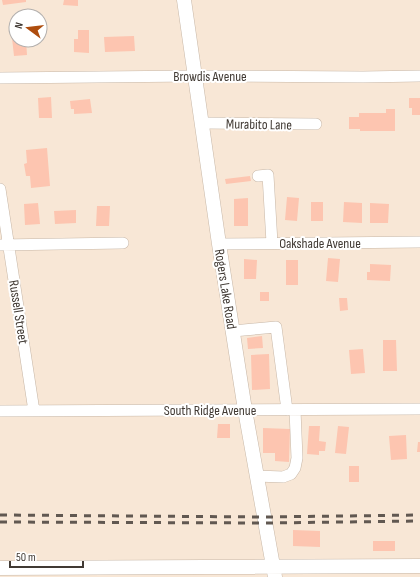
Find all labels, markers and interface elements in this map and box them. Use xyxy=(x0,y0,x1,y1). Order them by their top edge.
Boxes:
north arrow xyxy=(8,8,48,48)
text: N xyxy=(12,21,26,30)
street label: Browdis Avenue xyxy=(173,68,247,85)
street label: Murabito Lane xyxy=(226,115,292,134)
street label: Oakshade Avenue xyxy=(279,235,361,252)
street label: Rogers Lake Road xyxy=(211,248,240,331)
street label: Russell Street xyxy=(5,279,32,345)
street label: South Ridge Avenue xyxy=(164,402,256,419)
scale bar xyxy=(10,543,83,569)
text: 50 m xyxy=(16,550,36,565)

